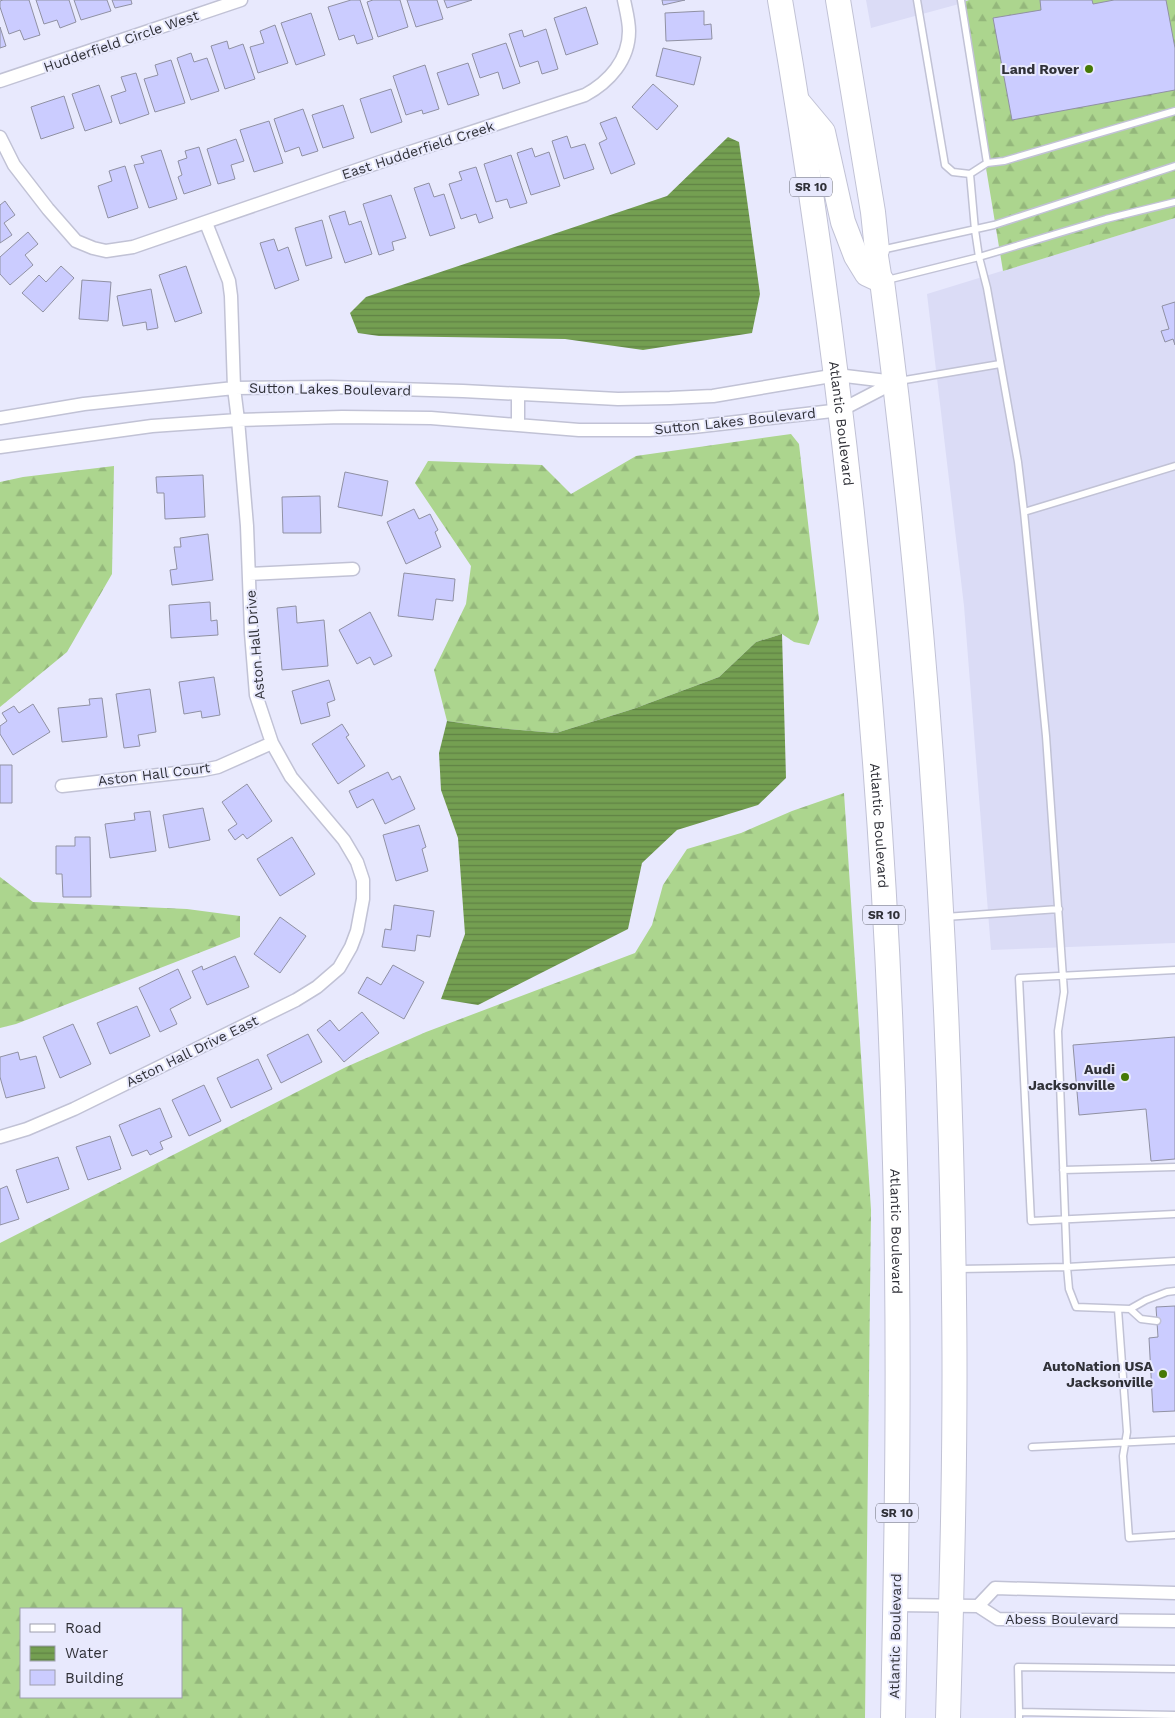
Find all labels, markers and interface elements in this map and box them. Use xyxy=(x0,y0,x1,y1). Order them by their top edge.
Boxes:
street label: Hudderfield Circle West xyxy=(41,7,201,75)
place label: Land Rover xyxy=(1001,61,1079,77)
marker: Land Rover xyxy=(1083,63,1095,75)
street label: East Hudderfield Creek xyxy=(340,118,496,182)
road number: SR 10 xyxy=(790,178,832,196)
street label: Atlantic Boulevard xyxy=(826,360,857,487)
street label: Sutton Lakes Boulevard xyxy=(249,380,411,398)
street label: Sutton Lakes Boulevard xyxy=(654,405,816,437)
street label: Aston Hall Drive xyxy=(242,589,268,701)
street label: Aston Hall Court xyxy=(97,759,211,789)
street label: Atlantic Boulevard xyxy=(867,763,892,889)
road number: SR 10 xyxy=(863,906,905,924)
street label: Aston Hall Drive East xyxy=(123,1012,261,1090)
place label: Audi Jacksonville xyxy=(1028,1061,1115,1093)
marker: Audi Jacksonville xyxy=(1119,1071,1131,1083)
street label: Atlantic Boulevard xyxy=(887,1168,905,1294)
place label: AutoNation USA Jacksonville xyxy=(1043,1358,1154,1390)
marker: AutoNation USA Jacksonville xyxy=(1157,1368,1169,1380)
road number: SR 10 xyxy=(876,1504,918,1522)
street label: Atlantic Boulevard xyxy=(886,1573,904,1699)
legend xyxy=(20,1608,182,1698)
street label: Abess Boulevard xyxy=(1005,1611,1119,1627)
text: Road xyxy=(65,1619,102,1637)
text: Water xyxy=(65,1644,108,1662)
text: Building xyxy=(65,1669,123,1687)

